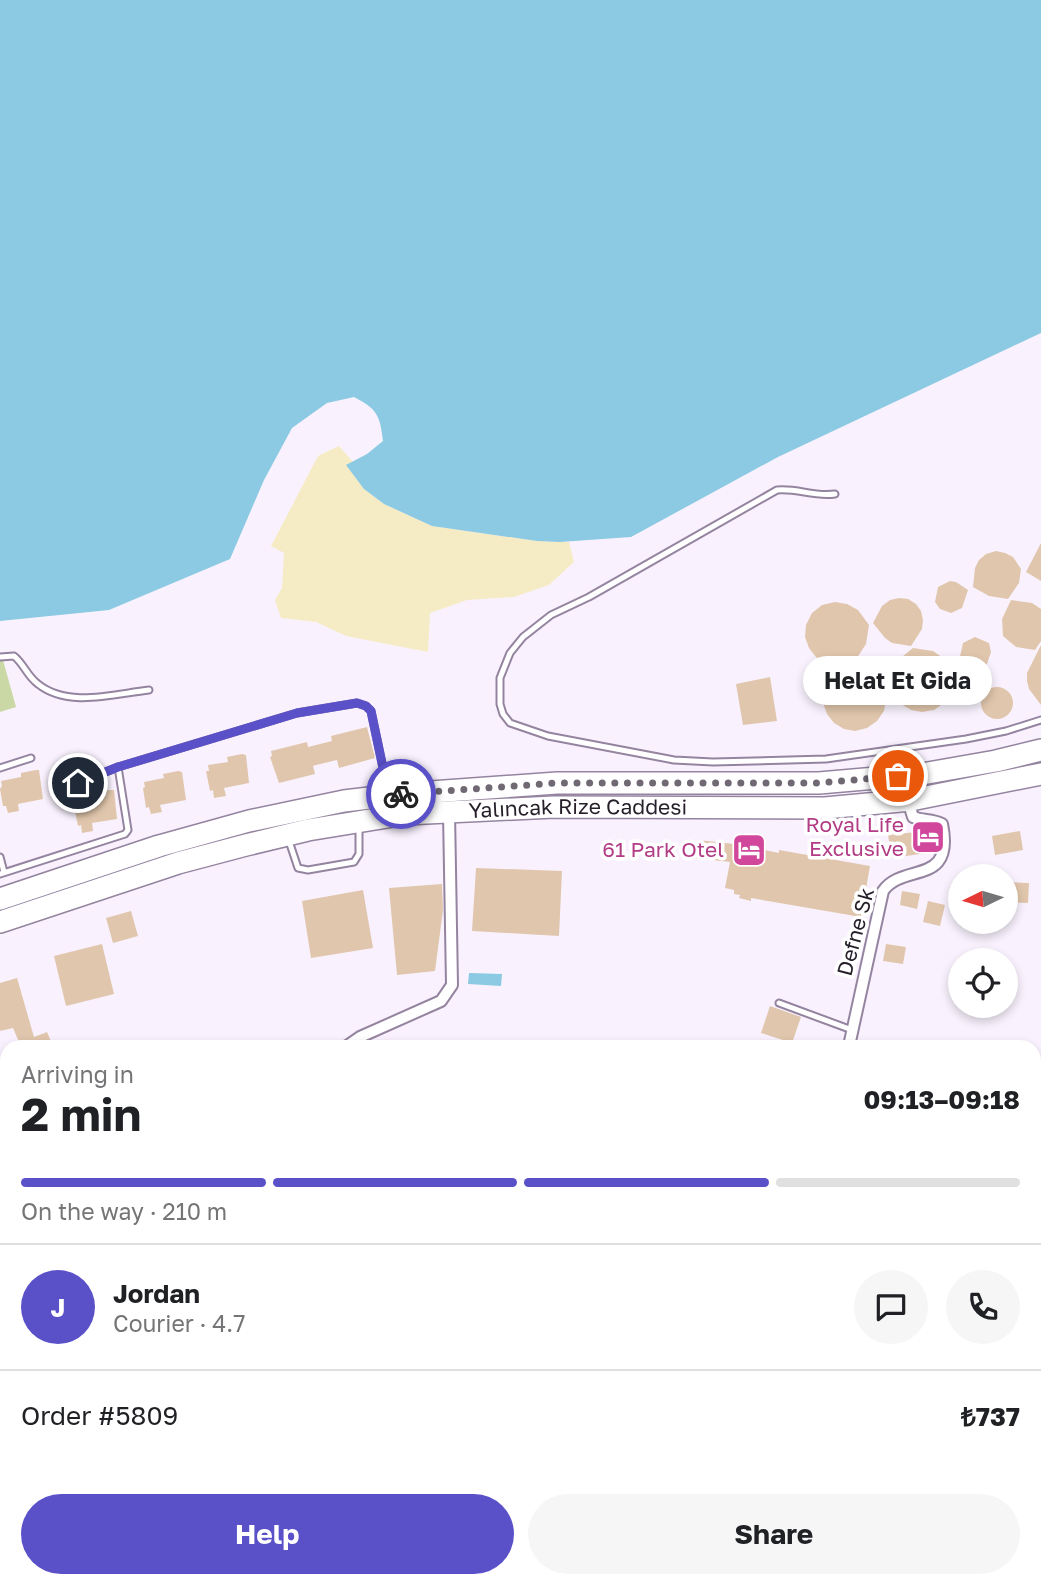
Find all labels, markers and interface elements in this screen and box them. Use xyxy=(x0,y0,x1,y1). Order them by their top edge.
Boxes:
callout: Helat Et Gida xyxy=(804,657,992,706)
text: Helat Et Gida xyxy=(824,666,971,694)
pin xyxy=(868,746,928,806)
pin xyxy=(48,753,108,813)
icon: bag xyxy=(879,757,917,795)
courier xyxy=(366,759,436,829)
icon: home xyxy=(59,764,97,802)
icon: bike xyxy=(382,775,420,813)
street label: Yalıncak Rize Caddesi xyxy=(468,793,687,823)
place label: Royal Life Exclusive xyxy=(806,811,904,861)
hotel icon: Royal Life Exclusive xyxy=(909,818,947,856)
hotel icon: 61 Park Otel xyxy=(730,831,768,869)
place label: 61 Park Otel xyxy=(602,836,724,862)
north arrow xyxy=(948,864,1018,934)
map controls xyxy=(948,864,1018,1018)
street label: Defne Sk xyxy=(831,885,879,979)
button: locate xyxy=(948,948,1018,1018)
text: Arriving in xyxy=(21,1060,134,1088)
text: 09:13–09:18 xyxy=(863,1084,1020,1115)
text: 2 min xyxy=(21,1086,141,1141)
text: On the way · 210 m xyxy=(21,1197,227,1225)
button: chat xyxy=(854,1270,928,1344)
button: phone xyxy=(946,1270,1020,1344)
text: Jordan xyxy=(113,1278,200,1309)
text: J xyxy=(51,1292,65,1323)
text: Courier · 4.7 xyxy=(113,1309,245,1337)
text: Order #5809 xyxy=(21,1400,178,1431)
text: ₺737 xyxy=(961,1401,1020,1432)
button: Help xyxy=(21,1494,514,1574)
button: Share xyxy=(528,1494,1020,1574)

